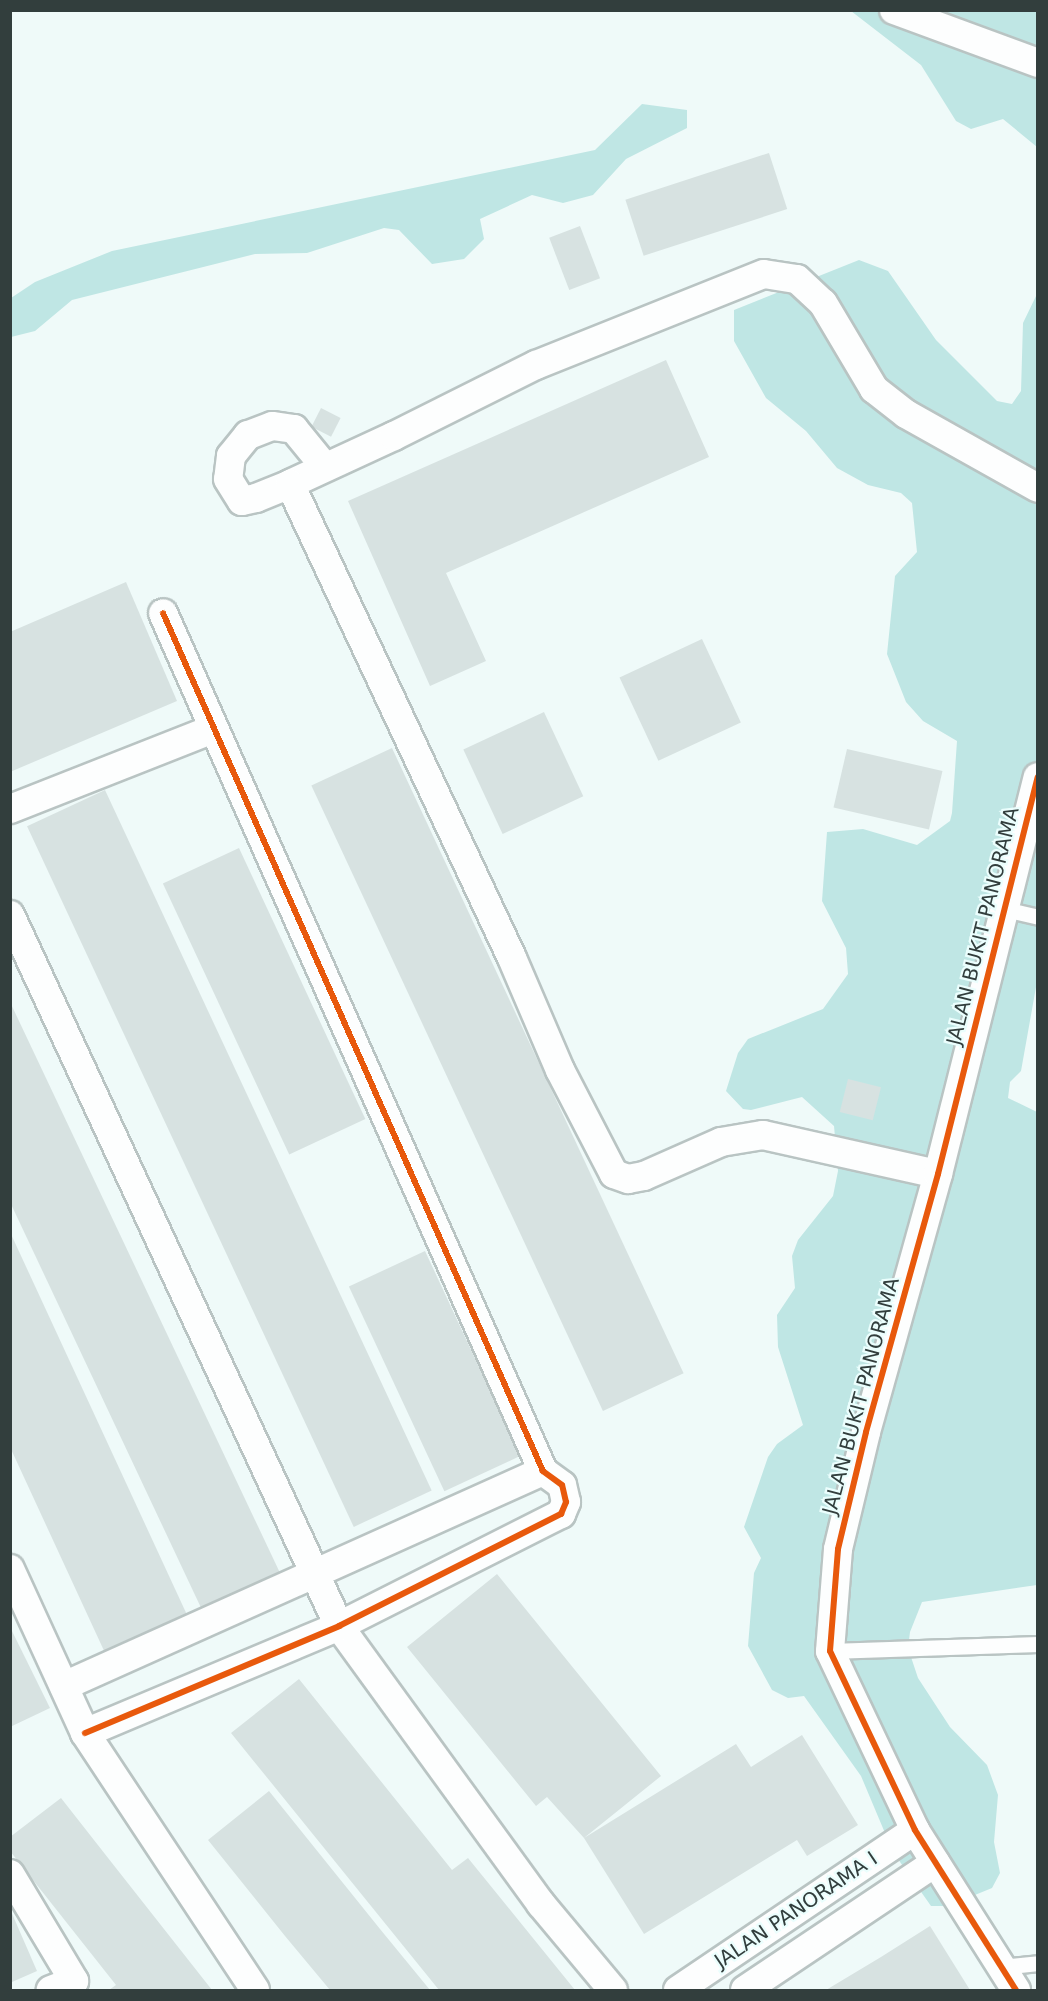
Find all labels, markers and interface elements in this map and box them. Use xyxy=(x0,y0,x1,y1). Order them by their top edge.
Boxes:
street label: JALAN BUKIT PANORAMA xyxy=(942,804,1024,1048)
street label: JALAN BUKIT PANORAMA xyxy=(818,1275,904,1517)
street label: JALAN PANORAMA I xyxy=(710,1847,882,1973)

